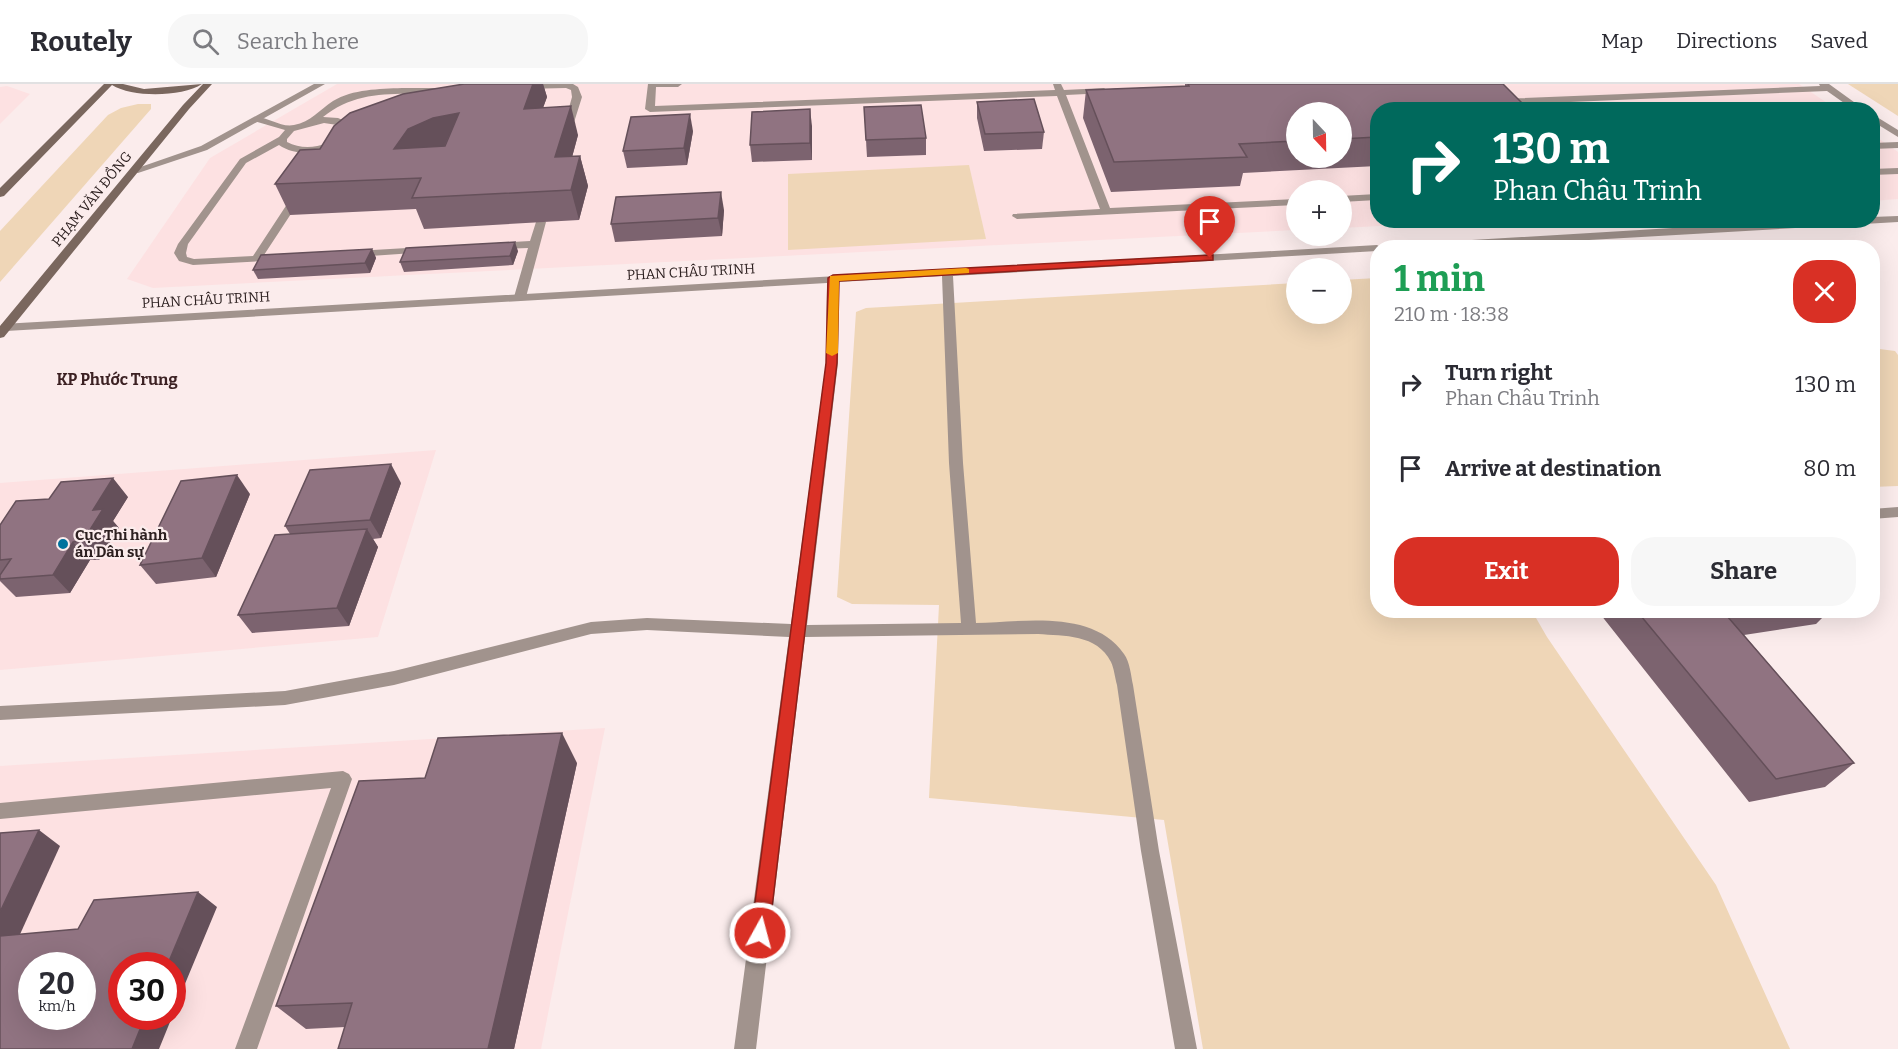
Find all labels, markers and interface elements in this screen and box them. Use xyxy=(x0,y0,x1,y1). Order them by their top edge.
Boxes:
search box xyxy=(168,14,588,68)
text: Routely xyxy=(30,25,132,58)
icon: search xyxy=(189,25,222,58)
text: Search here xyxy=(237,28,359,55)
text: Map xyxy=(1601,28,1643,54)
text: Directions xyxy=(1676,28,1777,54)
text: Saved xyxy=(1810,28,1868,54)
north arrow xyxy=(1286,102,1352,168)
map controls xyxy=(1286,102,1352,324)
text: 130 m xyxy=(1493,124,1610,174)
icon: right xyxy=(1394,126,1472,204)
street label: PHẠM VĂN ĐỒNG xyxy=(46,146,135,250)
text: Phan Châu Trinh xyxy=(1493,175,1702,207)
button: + xyxy=(1286,180,1352,246)
pin xyxy=(1184,196,1235,258)
icon: arrive xyxy=(1193,205,1226,238)
text: 1 min xyxy=(1394,257,1485,301)
button: − xyxy=(1286,258,1352,324)
street label: PHAN CHÂU TRINH xyxy=(626,259,756,284)
button: close xyxy=(1793,260,1856,323)
street label: PHAN CHÂU TRINH xyxy=(141,287,271,312)
text: 210 m · 18:38 xyxy=(1394,302,1509,326)
text: Turn right xyxy=(1445,359,1553,386)
icon: right xyxy=(1394,368,1427,401)
district label: KP Phước Trung xyxy=(56,370,178,389)
text: 130 m xyxy=(1795,371,1856,398)
text: Phan Châu Trinh xyxy=(1445,386,1600,410)
icon: arrive xyxy=(1394,452,1427,485)
text: Arrive at destination xyxy=(1445,455,1661,482)
text: 80 m xyxy=(1803,455,1856,482)
place label: Cục Thi hành án Dân sự xyxy=(75,526,168,561)
marker: Cục Thi hành án Dân sự xyxy=(56,537,70,551)
button: Exit xyxy=(1394,537,1619,606)
button: Share xyxy=(1631,537,1856,606)
position arrow xyxy=(728,901,792,965)
speed limit sign: 30 xyxy=(108,952,186,1030)
text: 20 xyxy=(39,966,75,1002)
text: km/h xyxy=(38,997,76,1015)

